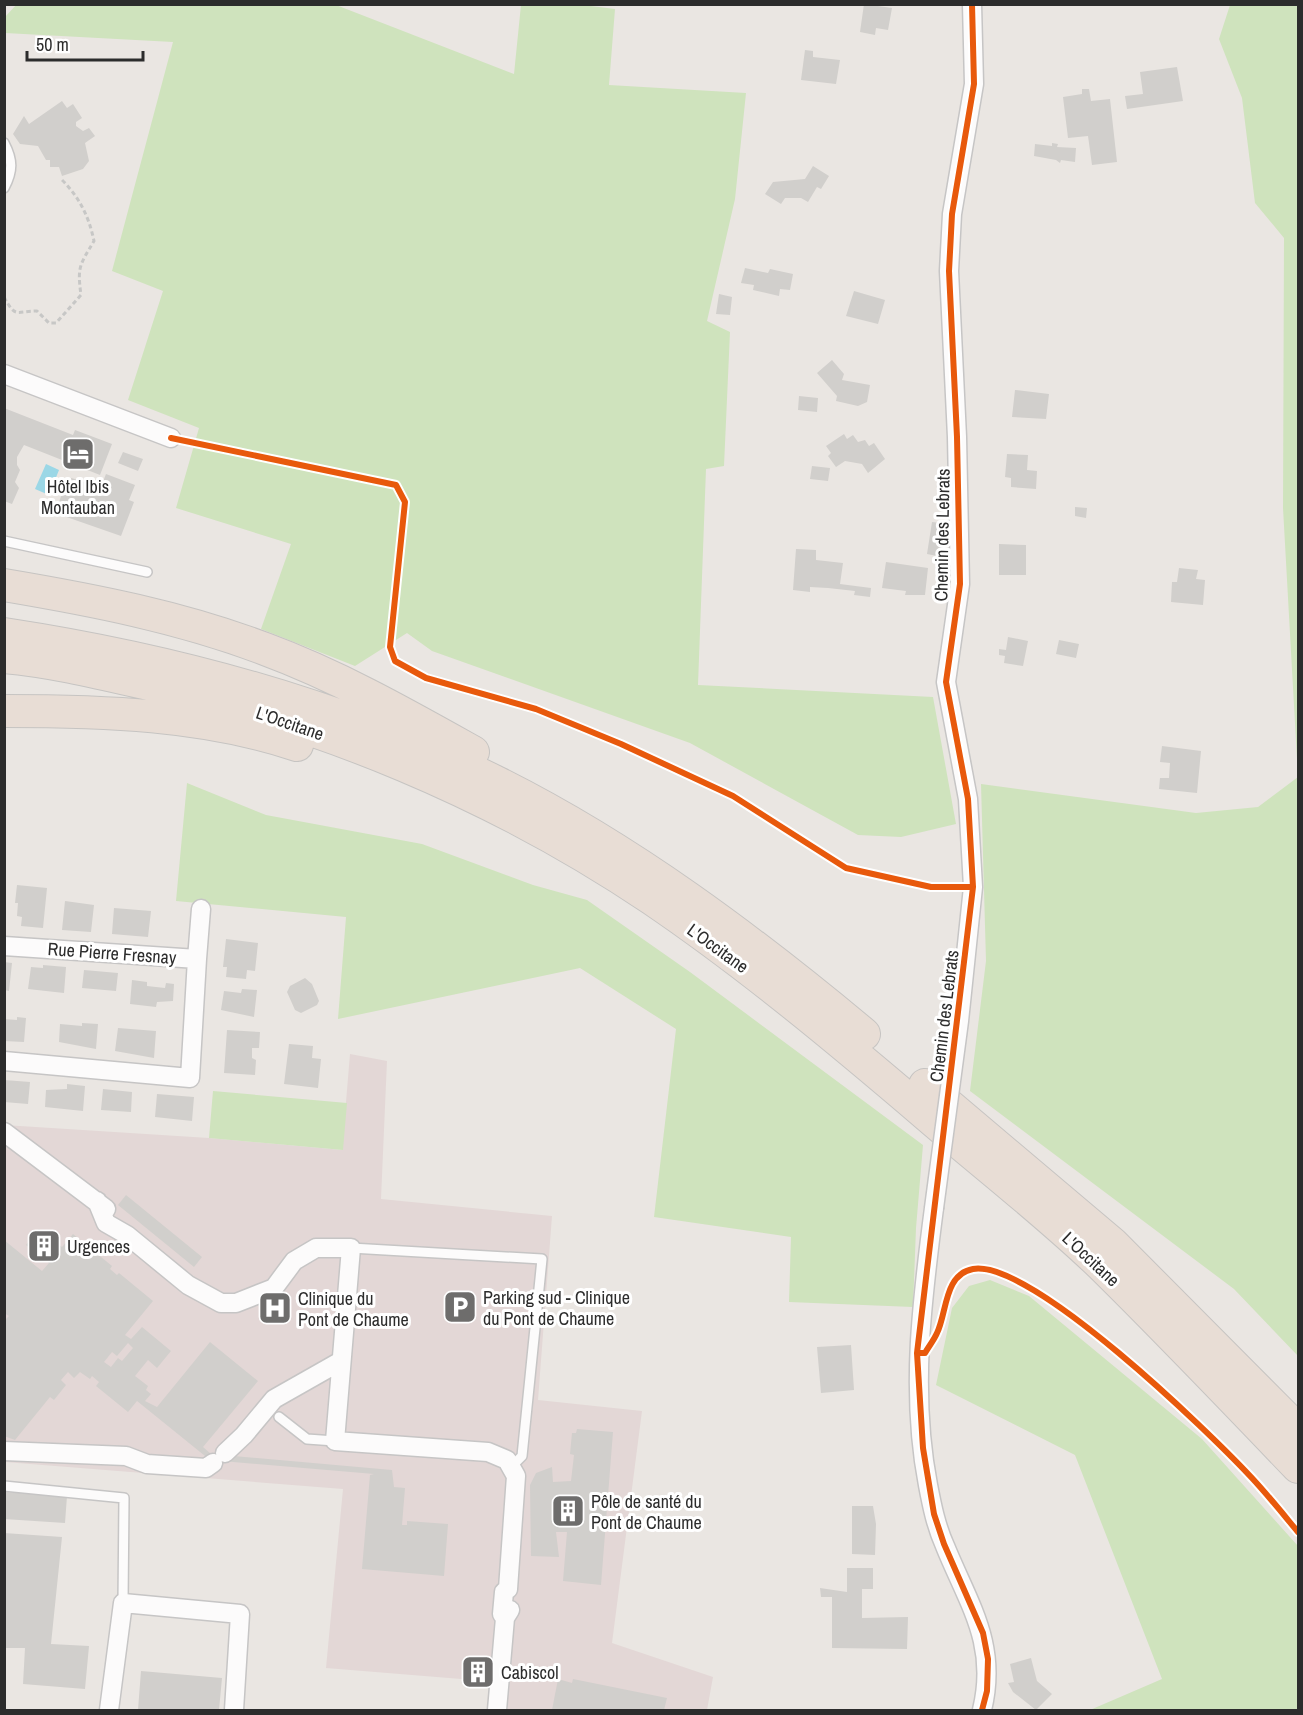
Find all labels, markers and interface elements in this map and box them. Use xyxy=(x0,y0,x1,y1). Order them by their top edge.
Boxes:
scale bar xyxy=(27,24,142,62)
text: 50 m xyxy=(36,32,69,57)
hotel icon: Hôtel Ibis Montauban xyxy=(60,436,96,472)
street label: Chemin des Lebrats xyxy=(928,468,956,602)
place label: Hôtel Ibis Montauban xyxy=(41,474,115,520)
street label: L'Occitane xyxy=(253,700,327,746)
street label: L'Occitane xyxy=(682,917,754,979)
street label: Rue Pierre Fresnay xyxy=(47,936,178,970)
street label: Chemin des Lebrats xyxy=(923,949,965,1083)
street label: L'Occitane xyxy=(1057,1226,1125,1292)
building icon: Urgences xyxy=(26,1228,62,1264)
place label: Urgences xyxy=(67,1234,130,1259)
place label: Parking sud - Clinique du Pont de Chaume xyxy=(483,1285,630,1331)
place label: Clinique du Pont de Chaume xyxy=(298,1286,409,1332)
parking icon: Parking sud - Clinique du Pont de Chaume xyxy=(442,1289,478,1325)
hospital icon: Clinique du Pont de Chaume xyxy=(257,1290,293,1326)
place label: Pôle de santé du Pont de Chaume xyxy=(591,1489,702,1535)
building icon: Pôle de santé du Pont de Chaume xyxy=(550,1493,586,1529)
building icon: Cabiscol xyxy=(460,1654,496,1690)
place label: Cabiscol xyxy=(501,1660,558,1685)

